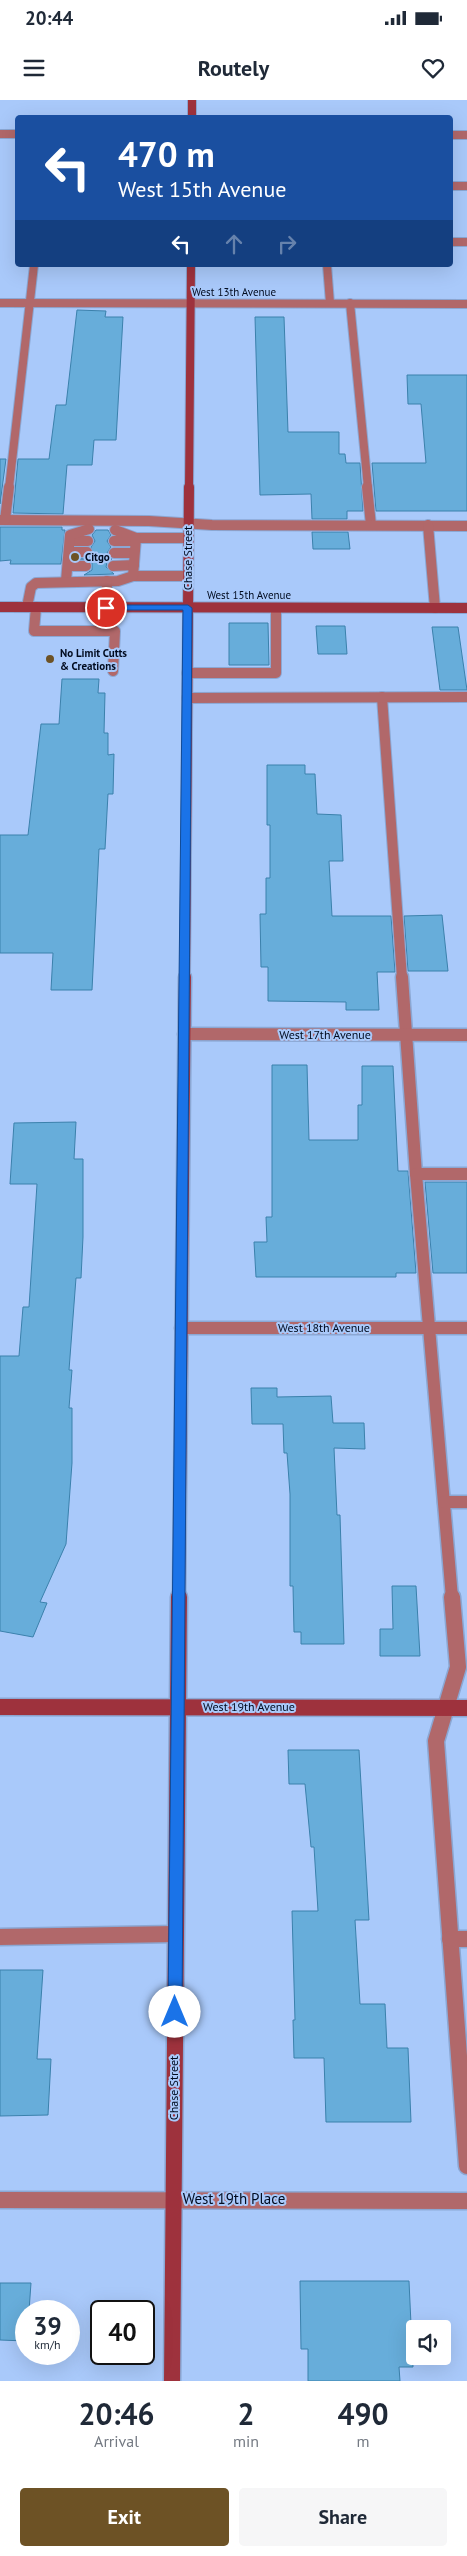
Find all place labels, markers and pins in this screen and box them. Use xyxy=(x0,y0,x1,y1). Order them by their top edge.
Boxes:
place label: Citgo xyxy=(85,550,110,564)
marker: Citgo xyxy=(69,551,81,563)
pin xyxy=(85,587,127,629)
place label: No Limit Cutts & Creations xyxy=(60,646,127,673)
marker: No Limit Cutts & Creations xyxy=(44,653,56,665)

